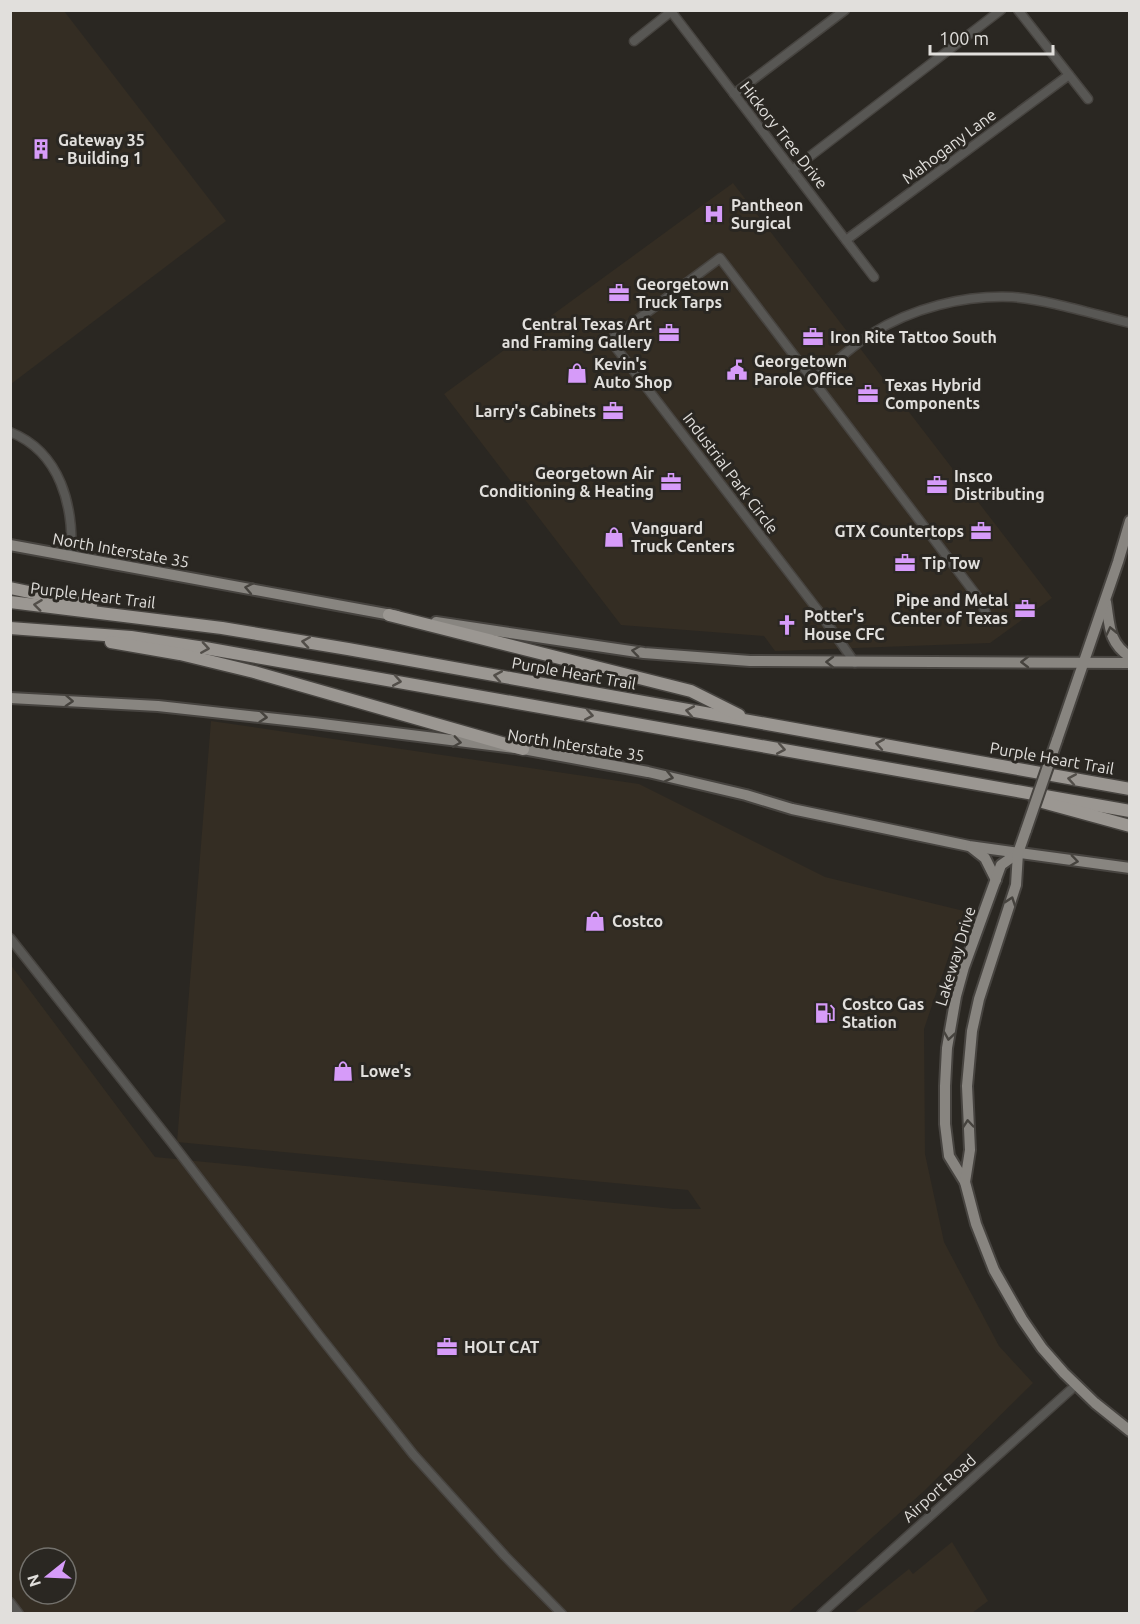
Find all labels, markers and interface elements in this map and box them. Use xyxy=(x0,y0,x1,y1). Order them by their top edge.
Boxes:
scale bar xyxy=(930,18,1053,56)
text: 100 m xyxy=(939,28,989,48)
street label: Hickory Tree Drive xyxy=(737,78,831,192)
street label: Mahogany Lane xyxy=(899,105,999,187)
place label: Gateway 35 - Building 1 xyxy=(58,131,145,167)
building icon: Gateway 35 - Building 1 xyxy=(29,137,53,161)
place label: Pantheon Surgical xyxy=(731,196,803,232)
hospital icon: Pantheon Surgical xyxy=(702,202,726,226)
place label: Georgetown Truck Tarps xyxy=(636,275,729,311)
office icon: Georgetown Truck Tarps xyxy=(607,281,631,305)
place label: Central Texas Art and Framing Gallery xyxy=(502,315,652,351)
office icon: Central Texas Art and Framing Gallery xyxy=(657,321,681,345)
office icon: Iron Rite Tattoo South xyxy=(801,325,825,349)
place label: Iron Rite Tattoo South xyxy=(830,328,997,346)
place label: Georgetown Parole Office xyxy=(754,352,853,388)
place label: Kevin's Auto Shop xyxy=(594,355,672,391)
public building icon: Georgetown Parole Office xyxy=(725,358,749,382)
shop icon: Kevin's Auto Shop xyxy=(565,361,589,385)
place label: Texas Hybrid Components xyxy=(885,376,981,412)
office icon: Texas Hybrid Components xyxy=(856,382,880,406)
office icon: Larry's Cabinets xyxy=(601,399,625,423)
place label: Larry's Cabinets xyxy=(475,402,596,420)
street label: Industrial Park Circle xyxy=(680,409,782,537)
place label: Georgetown Air Conditioning & Heating xyxy=(479,464,654,500)
place label: Insco Distributing xyxy=(954,467,1045,503)
office icon: Georgetown Air Conditioning & Heating xyxy=(659,470,683,494)
office icon: Insco Distributing xyxy=(925,473,949,497)
place label: Vanguard Truck Centers xyxy=(631,519,735,555)
office icon: GTX Countertops xyxy=(969,519,993,543)
place label: GTX Countertops xyxy=(834,522,964,540)
shop icon: Vanguard Truck Centers xyxy=(602,525,626,549)
street label: North Interstate 35 xyxy=(51,529,191,571)
office icon: Tip Tow xyxy=(893,551,917,575)
place label: Tip Tow xyxy=(922,554,981,572)
street label: Purple Heart Trail xyxy=(29,578,157,612)
one-way arrow xyxy=(244,582,254,595)
place label: Pipe and Metal Center of Texas xyxy=(891,591,1008,627)
office icon: Pipe and Metal Center of Texas xyxy=(1013,597,1037,621)
one-way arrow xyxy=(34,599,43,612)
place label: Potter's House CFC xyxy=(804,607,885,643)
church icon: Potter's House CFC xyxy=(775,613,799,637)
one-way arrow xyxy=(1106,626,1119,636)
one-way arrow xyxy=(302,637,311,649)
one-way arrow xyxy=(200,641,209,653)
one-way arrow xyxy=(631,646,640,658)
street label: Purple Heart Trail xyxy=(511,653,637,693)
one-way arrow xyxy=(826,656,835,668)
one-way arrow xyxy=(1021,656,1030,668)
one-way arrow xyxy=(494,671,503,683)
one-way arrow xyxy=(391,674,401,687)
one-way arrow xyxy=(64,695,73,708)
one-way arrow xyxy=(686,705,696,718)
one-way arrow xyxy=(583,708,593,721)
one-way arrow xyxy=(259,710,268,723)
street label: North Interstate 35 xyxy=(506,725,646,765)
one-way arrow xyxy=(452,735,461,747)
one-way arrow xyxy=(875,738,885,751)
street label: Purple Heart Trail xyxy=(989,738,1115,778)
one-way arrow xyxy=(776,742,786,754)
one-way arrow xyxy=(664,770,674,783)
one-way arrow xyxy=(1067,773,1077,785)
one-way arrow xyxy=(1069,854,1078,866)
one-way arrow xyxy=(1003,896,1016,907)
street label: Lakeway Drive xyxy=(931,904,979,1008)
shop icon: Costco xyxy=(583,909,607,933)
place label: Costco xyxy=(612,912,663,930)
place label: Costco Gas Station xyxy=(842,995,924,1031)
fuel station icon: Costco Gas Station xyxy=(813,1001,837,1025)
one-way arrow xyxy=(943,1031,955,1040)
shop icon: Lowe's xyxy=(331,1059,355,1083)
place label: Lowe's xyxy=(360,1062,411,1080)
one-way arrow xyxy=(962,1119,975,1128)
office icon: HOLT CAT xyxy=(435,1335,459,1359)
place label: HOLT CAT xyxy=(464,1338,540,1356)
street label: Airport Road xyxy=(899,1451,979,1525)
north arrow xyxy=(18,1546,78,1606)
text: N xyxy=(23,1572,44,1589)

